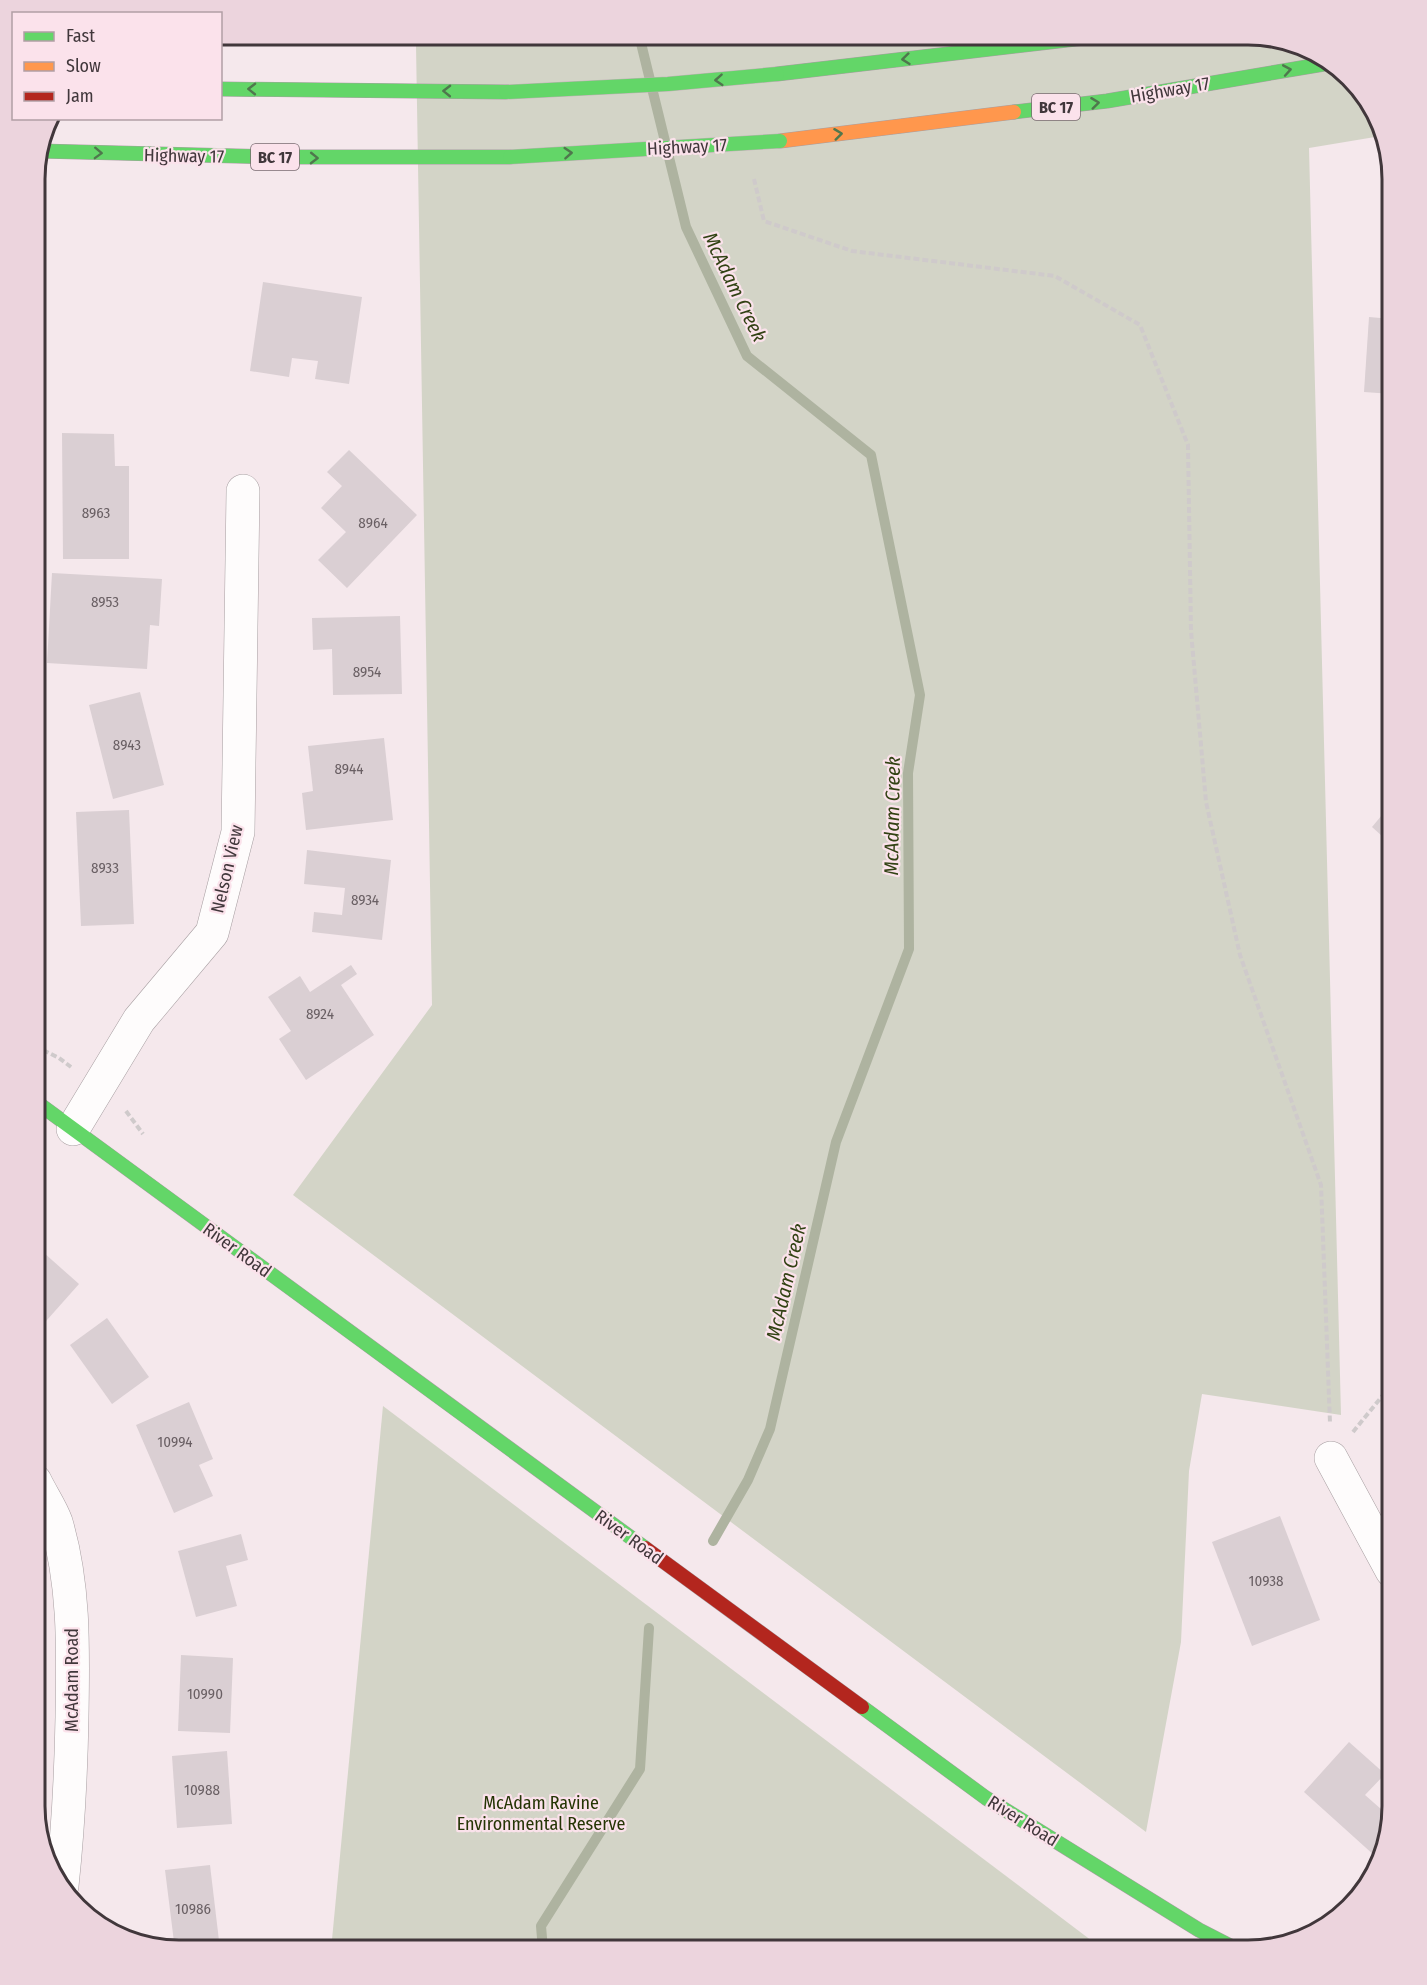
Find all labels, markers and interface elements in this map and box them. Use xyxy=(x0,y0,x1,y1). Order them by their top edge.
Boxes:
legend xyxy=(12,12,222,120)
text: Fast xyxy=(66,25,95,47)
one-way arrow xyxy=(901,52,911,65)
text: Slow xyxy=(66,55,101,77)
one-way arrow xyxy=(1282,65,1291,77)
street label: Highway 17 xyxy=(1129,72,1211,108)
one-way arrow xyxy=(714,73,723,86)
one-way arrow xyxy=(248,83,257,95)
text: Jam xyxy=(66,85,94,107)
one-way arrow xyxy=(443,85,452,97)
road number: BC 17 xyxy=(1032,94,1080,120)
one-way arrow xyxy=(1090,97,1099,109)
one-way arrow xyxy=(834,128,843,141)
street label: Highway 17 xyxy=(646,134,728,160)
street label: Highway 17 xyxy=(144,144,224,168)
road number: BC 17 xyxy=(251,144,299,170)
one-way arrow xyxy=(94,147,103,160)
one-way arrow xyxy=(564,147,573,160)
one-way arrow xyxy=(310,152,319,164)
water label: McAdam Creek xyxy=(698,228,772,346)
house number: 8963 xyxy=(82,504,111,522)
house number: 8964 xyxy=(358,514,388,532)
house number: 8953 xyxy=(91,593,119,611)
house number: 8954 xyxy=(353,663,381,681)
house number: 8943 xyxy=(113,736,141,754)
water label: McAdam Creek xyxy=(879,756,905,876)
house number: 8944 xyxy=(335,760,363,778)
street label: Nelson View xyxy=(206,823,248,915)
house number: 8933 xyxy=(91,859,119,877)
house number: 8934 xyxy=(351,891,379,909)
house number: 8924 xyxy=(306,1005,334,1023)
street label: River Road xyxy=(199,1218,275,1282)
water label: McAdam Creek xyxy=(761,1221,811,1343)
house number: 10994 xyxy=(157,1433,193,1451)
street label: River Road xyxy=(591,1505,667,1569)
house number: 10938 xyxy=(1249,1572,1283,1590)
street label: McAdam Road xyxy=(61,1628,83,1732)
house number: 10990 xyxy=(187,1685,223,1703)
house number: 10988 xyxy=(184,1781,220,1799)
street label: River Road xyxy=(984,1791,1062,1851)
park label: McAdam Ravine Environmental Reserve xyxy=(457,1792,625,1835)
house number: 10986 xyxy=(175,1900,211,1918)

